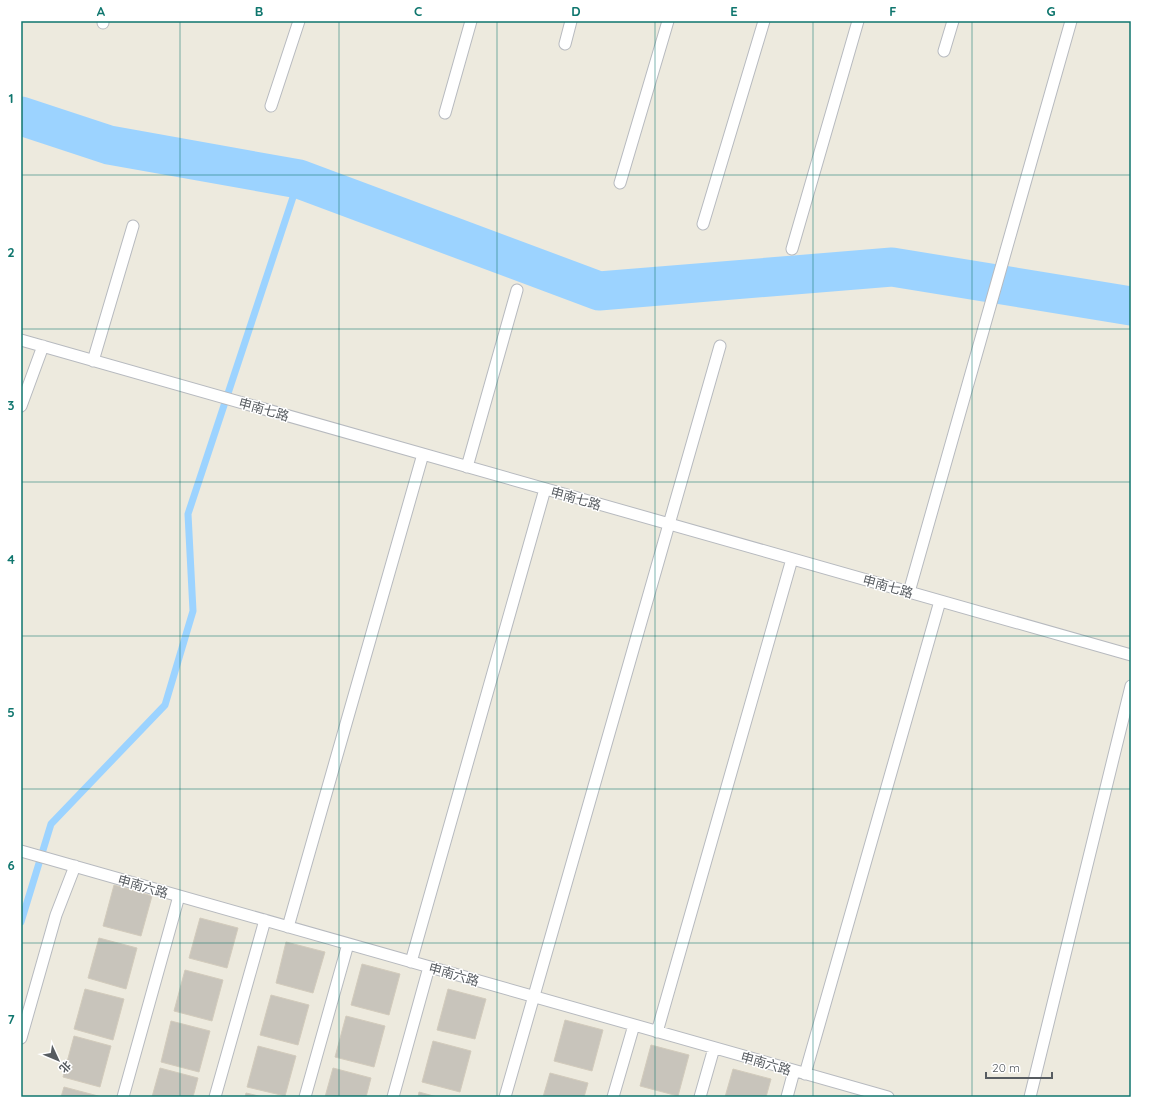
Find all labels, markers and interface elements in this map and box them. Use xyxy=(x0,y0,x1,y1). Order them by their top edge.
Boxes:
text: A xyxy=(97,3,106,19)
text: B xyxy=(255,3,263,19)
text: C xyxy=(414,3,422,19)
text: D xyxy=(571,3,581,19)
text: E xyxy=(730,3,738,19)
text: F xyxy=(889,3,897,19)
text: G xyxy=(1046,3,1056,19)
text: 1 xyxy=(8,90,14,106)
text: 2 xyxy=(7,244,15,260)
street label: 申南七路 xyxy=(237,394,291,424)
text: 3 xyxy=(8,397,15,413)
street label: 申南七路 xyxy=(549,483,603,513)
text: 4 xyxy=(7,551,15,567)
street label: 申南七路 xyxy=(861,571,915,601)
text: 5 xyxy=(7,704,15,720)
text: 6 xyxy=(7,857,15,873)
street label: 申南六路 xyxy=(116,871,170,901)
street label: 申南六路 xyxy=(427,959,481,989)
text: 7 xyxy=(7,1011,15,1027)
north arrow xyxy=(38,1040,78,1080)
street label: 申南六路 xyxy=(739,1048,793,1078)
scale bar xyxy=(986,1054,1052,1080)
text: 北 xyxy=(56,1058,74,1076)
text: 20 m xyxy=(992,1060,1020,1075)

